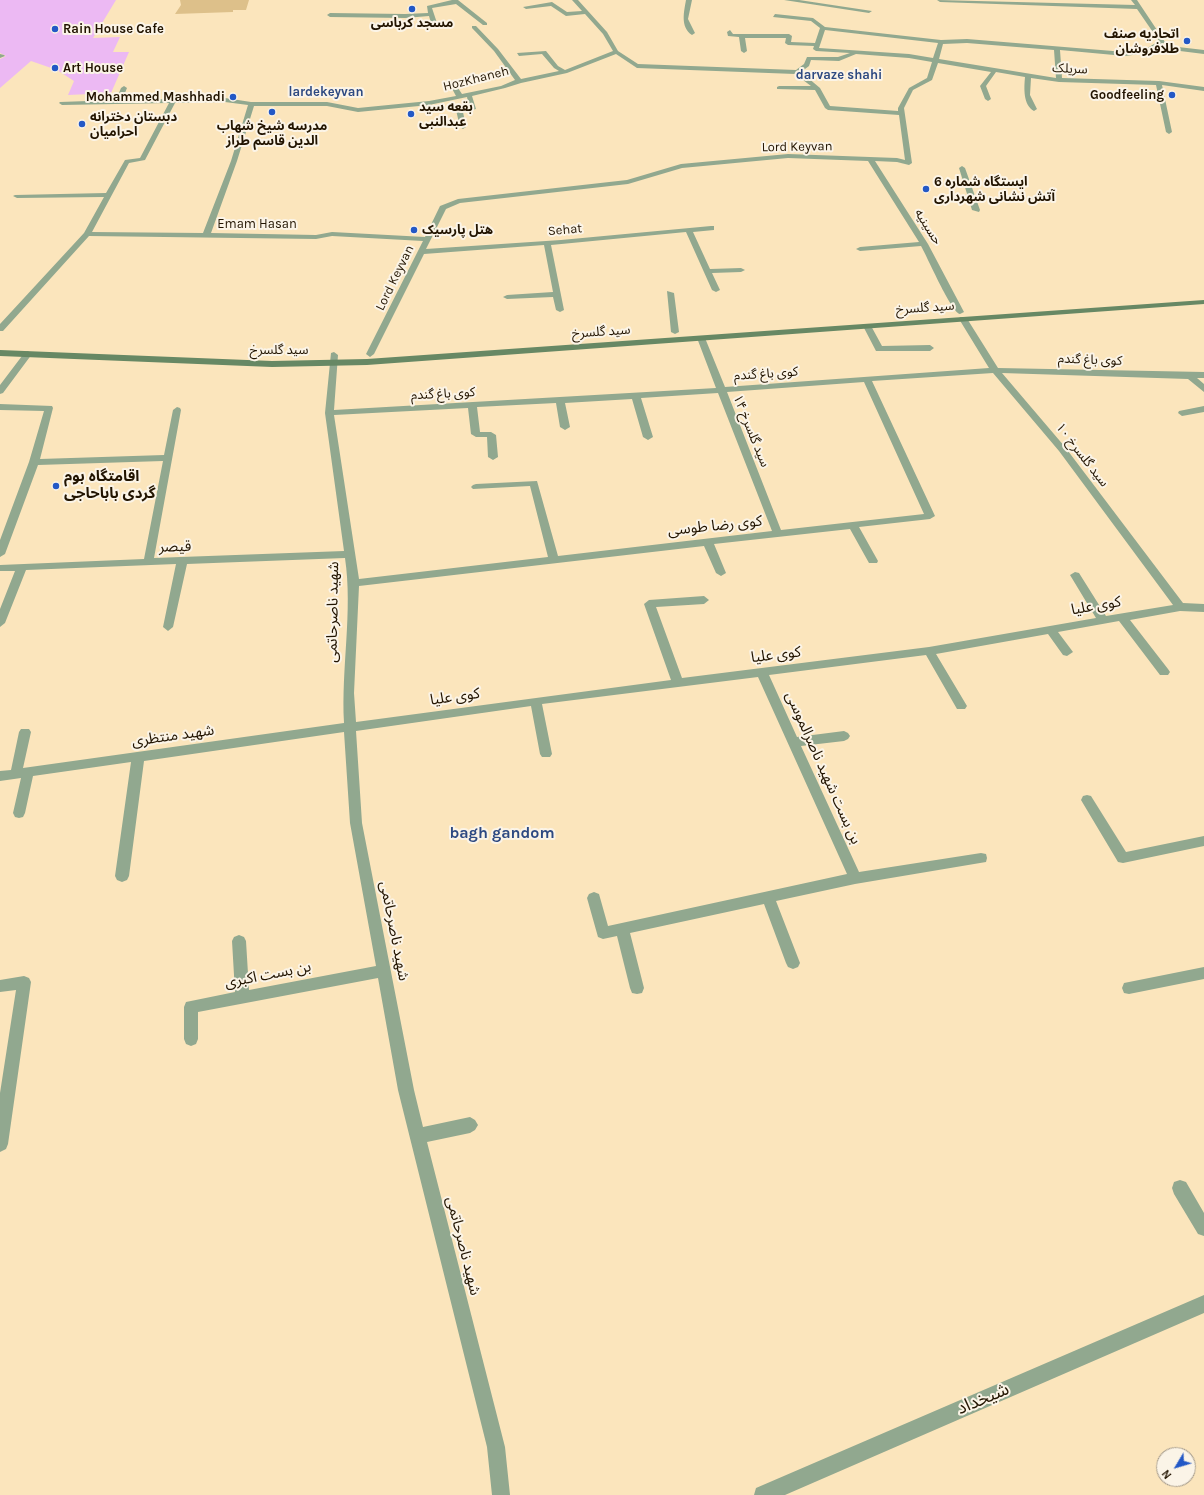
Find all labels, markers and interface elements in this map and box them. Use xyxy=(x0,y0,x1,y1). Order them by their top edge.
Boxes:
marker: مسجد کرباسی xyxy=(407,4,417,14)
place label: مسجد کرباسی xyxy=(371,15,453,31)
place label: Rain House Cafe xyxy=(63,21,164,37)
marker: Rain House Cafe xyxy=(50,24,60,34)
place label: اتحادیه صنف طلافروشان xyxy=(1104,26,1179,57)
marker: اتحادیه صنف طلافروشان xyxy=(1182,36,1192,46)
place label: Art House xyxy=(63,60,123,76)
street label: سریلک xyxy=(1052,60,1088,78)
marker: Art House xyxy=(50,63,60,73)
street label: HozKhaneh xyxy=(441,63,511,95)
district label: darvaze shahi xyxy=(796,67,882,83)
district label: lardekeyvan xyxy=(288,84,364,100)
place label: Goodfeeling xyxy=(1090,87,1164,103)
place label: Mohammed Mashhadi xyxy=(86,89,225,105)
marker: Goodfeeling xyxy=(1167,90,1177,100)
marker: Mohammed Mashhadi xyxy=(228,92,238,102)
place label: بقعه سید عبدالنبی xyxy=(419,99,473,130)
marker: مدرسه شیخ شهاب الدین قاسم طراز xyxy=(267,107,277,117)
place label: دبستان دخترانه احرامیان xyxy=(90,109,177,140)
marker: بقعه سید عبدالنبی xyxy=(406,109,416,119)
place label: مدرسه شیخ شهاب الدین قاسم طراز xyxy=(217,118,327,149)
marker: دبستان دخترانه احرامیان xyxy=(77,119,87,129)
street label: Lord Keyvan xyxy=(761,139,833,155)
place label: ایستگاه شماره 6 آتش نشانی شهرداری xyxy=(934,174,1055,205)
marker: ایستگاه شماره 6 آتش نشانی شهرداری xyxy=(921,184,931,194)
street label: حسینیه xyxy=(911,206,945,248)
street label: Emam Hasan xyxy=(217,216,297,232)
street label: Sehat xyxy=(547,221,583,239)
place label: هتل پارسیک xyxy=(422,222,493,238)
marker: هتل پارسیک xyxy=(409,225,419,235)
street label: Lord Keyvan xyxy=(372,243,418,313)
street label: سید گلسرخ xyxy=(895,298,955,318)
street label: سید گلسرخ xyxy=(571,322,631,342)
street label: سید گلسرخ xyxy=(250,342,308,358)
street label: کوی باغ گندم xyxy=(1058,351,1122,369)
street label: کوی باغ گندم xyxy=(733,364,799,384)
street label: کوی باغ گندم xyxy=(410,385,476,403)
street label: سید گلسرخ ۱۴ xyxy=(729,392,773,470)
street label: سید گلسرخ ۱۰ xyxy=(1052,420,1112,490)
place label: اقامتگاه بوم گردی باباحاجی xyxy=(64,468,156,503)
marker: اقامتگاه بوم گردی باباحاجی xyxy=(51,481,61,491)
street label: کوی رضا طوسی xyxy=(667,512,763,540)
street label: قیصر xyxy=(158,537,192,557)
street label: شهید ناصرحاتمی xyxy=(323,561,343,663)
street label: کوی علیا xyxy=(1070,593,1122,619)
street label: کوی علیا xyxy=(750,643,802,667)
street label: کوی علیا xyxy=(429,685,481,709)
street label: بن بست شهید ناصرالموسی xyxy=(781,689,865,847)
street label: شهید منتظری xyxy=(131,721,215,751)
district label: bagh gandom xyxy=(449,823,555,843)
street label: شهید ناصرحاتمی xyxy=(376,880,412,982)
street label: بن بست اکبری xyxy=(223,958,313,992)
street label: شهید ناصرحاتمی xyxy=(442,1195,484,1297)
street label: شیخداد xyxy=(954,1378,1012,1420)
north arrow xyxy=(1156,1447,1196,1487)
text: N xyxy=(1159,1467,1174,1481)

